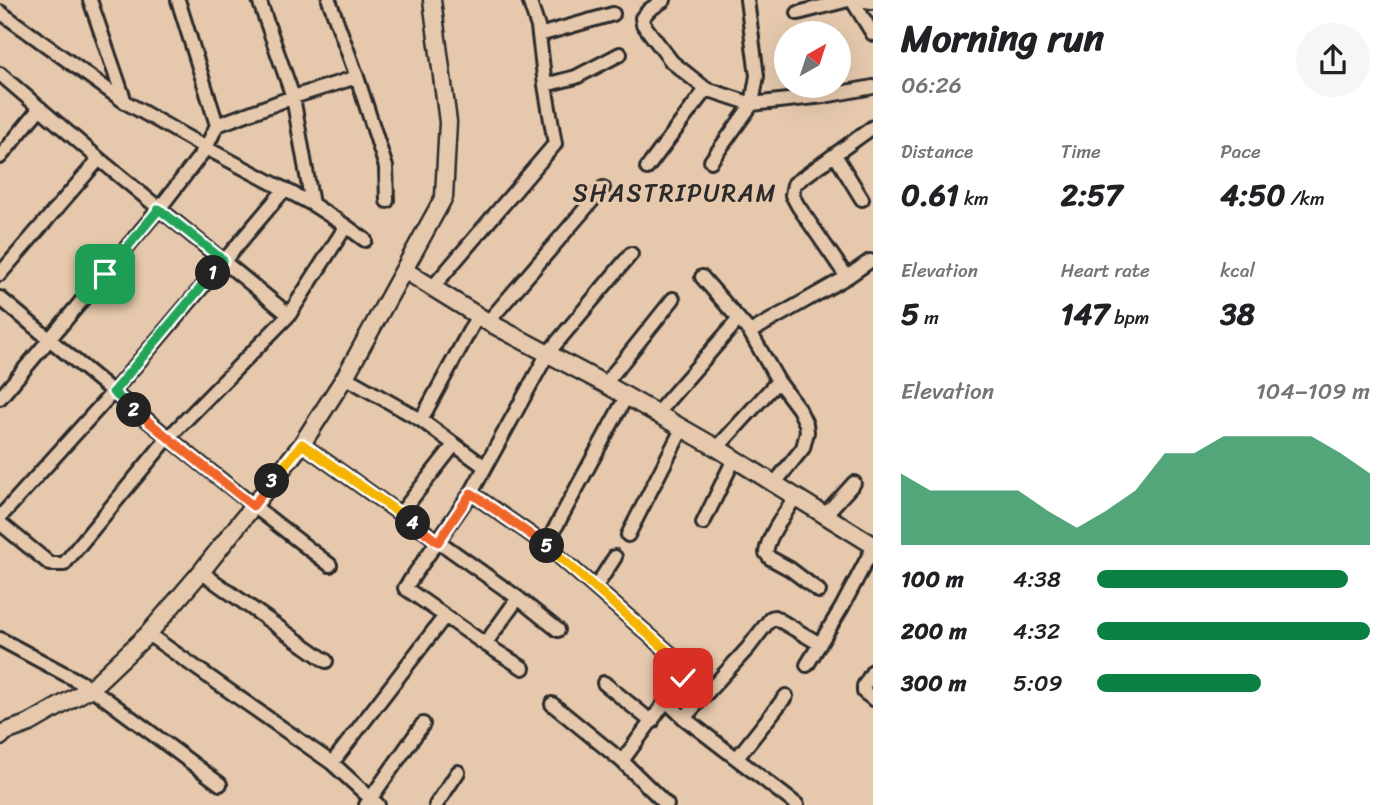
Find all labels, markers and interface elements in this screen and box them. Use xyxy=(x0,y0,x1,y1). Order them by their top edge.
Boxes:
text: Morning run xyxy=(901,5,1104,72)
north arrow xyxy=(774,21,850,98)
map controls xyxy=(774,21,851,98)
button: share xyxy=(1296,23,1370,97)
text: 06:26 xyxy=(901,65,962,106)
text: Distance xyxy=(901,135,973,168)
text: Time xyxy=(1061,135,1101,168)
text: Pace xyxy=(1220,135,1261,168)
text: 0.61 xyxy=(901,168,959,222)
text: 2:57 xyxy=(1061,168,1123,222)
text: 4:50 xyxy=(1220,168,1285,222)
district label: SHASTRIPURAM xyxy=(573,172,777,214)
text: km xyxy=(959,182,989,215)
text: /km xyxy=(1285,182,1324,215)
pin xyxy=(75,244,135,304)
text: Elevation xyxy=(901,254,978,287)
text: Heart rate xyxy=(1061,254,1150,287)
text: kcal xyxy=(1220,254,1255,287)
icon: arrive xyxy=(86,255,124,293)
pin: 1 xyxy=(196,256,230,290)
text: 1 xyxy=(208,256,217,289)
text: 5 xyxy=(901,287,919,341)
text: 147 xyxy=(1061,287,1109,341)
text: 38 xyxy=(1220,287,1255,341)
text: m xyxy=(919,301,939,334)
text: bpm xyxy=(1109,301,1149,334)
text: Elevation xyxy=(901,371,994,412)
text: 104–109 m xyxy=(1256,371,1370,412)
pin: 2 xyxy=(116,392,152,428)
text: 2 xyxy=(128,393,139,426)
pin: 3 xyxy=(254,463,290,498)
text: 3 xyxy=(266,464,277,497)
pin: 4 xyxy=(396,505,430,540)
text: 4 xyxy=(407,506,418,539)
pin: 5 xyxy=(530,528,564,564)
text: 5 xyxy=(541,529,552,562)
text: 100 m xyxy=(901,559,964,600)
text: 4:38 xyxy=(1013,559,1061,600)
text: 200 m xyxy=(901,611,967,652)
text: 4:32 xyxy=(1013,611,1060,652)
pin xyxy=(653,648,713,708)
icon: check xyxy=(664,659,702,697)
text: 300 m xyxy=(901,663,966,704)
text: 5:09 xyxy=(1013,663,1063,704)

